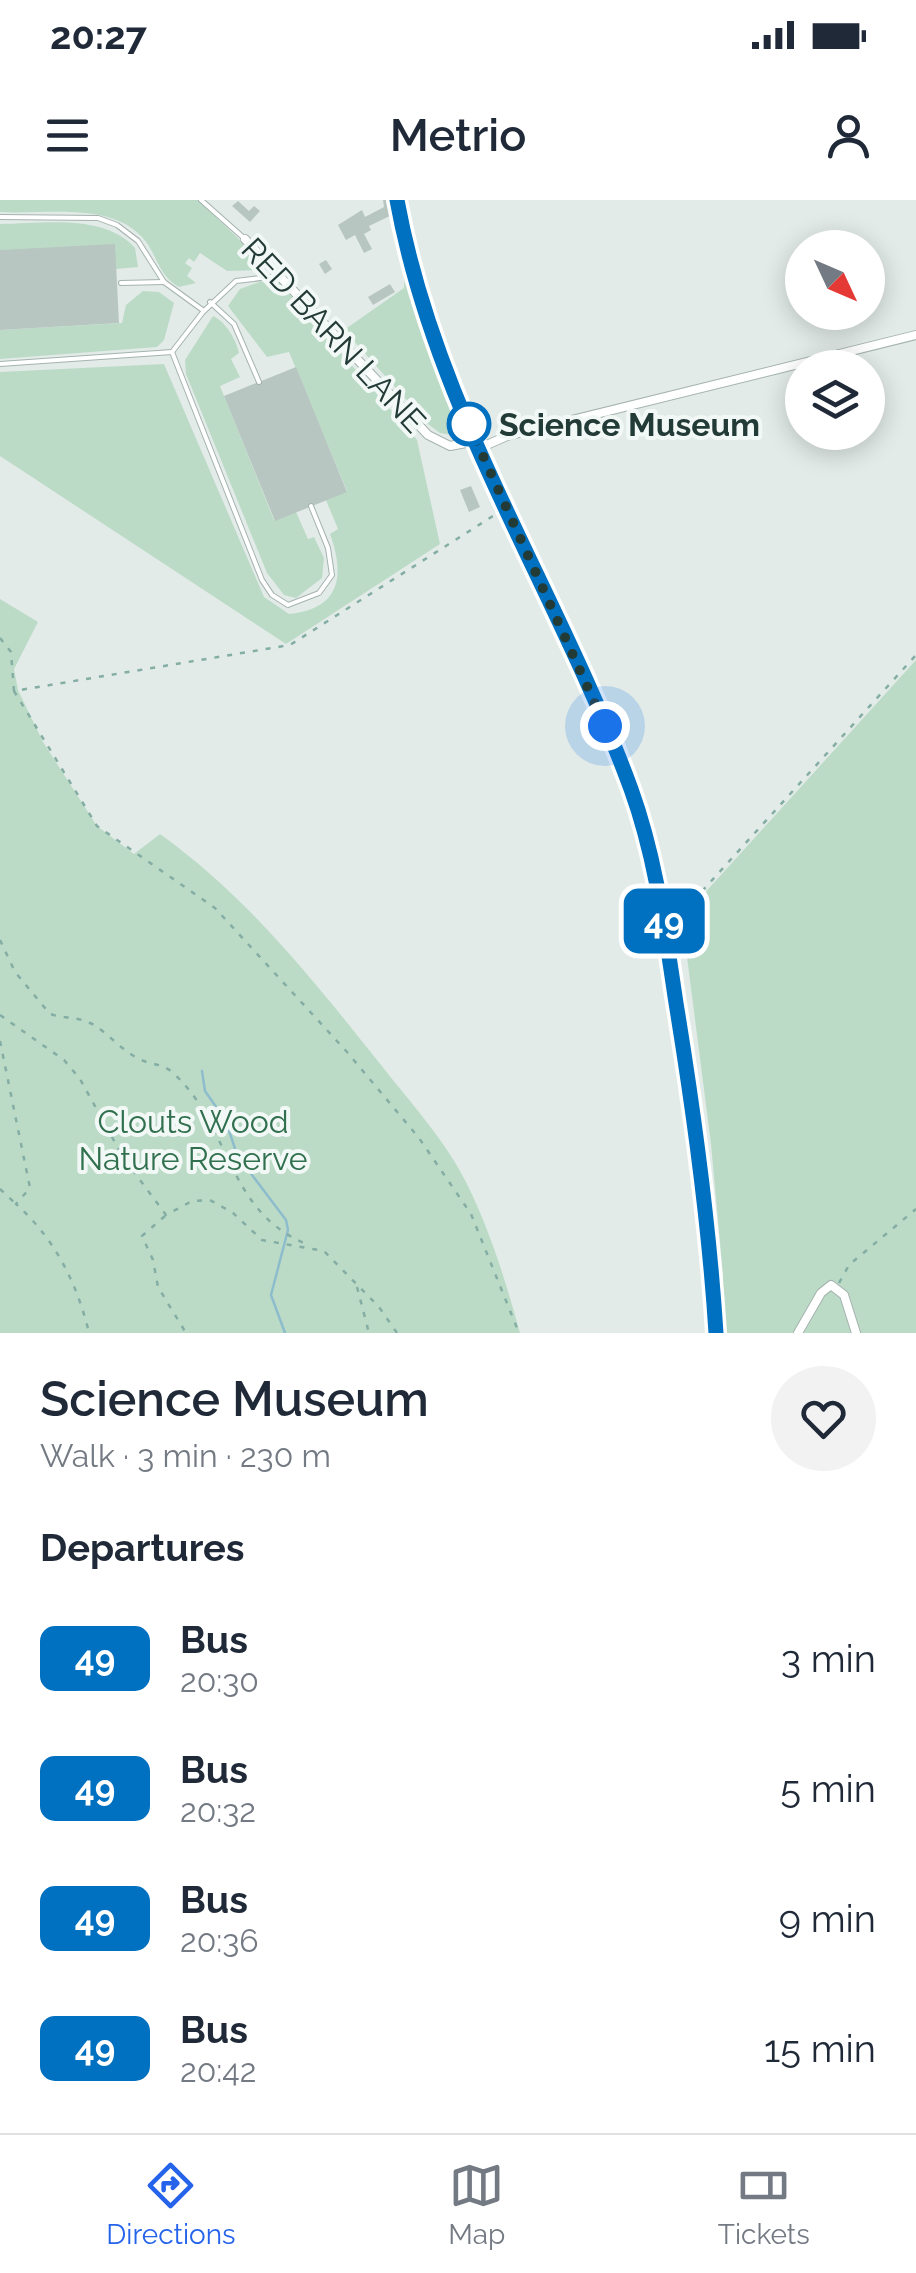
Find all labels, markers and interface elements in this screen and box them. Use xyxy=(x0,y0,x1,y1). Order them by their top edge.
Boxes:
text: 20:27 xyxy=(50,13,147,58)
icon: menu xyxy=(40,108,95,163)
icon: person xyxy=(821,108,876,163)
text: Metrio xyxy=(390,109,526,162)
street label: RED BARN LANE xyxy=(234,230,434,440)
north arrow xyxy=(785,230,885,330)
map controls xyxy=(785,230,885,450)
button: layers xyxy=(785,350,885,450)
marker: Science Museum xyxy=(448,403,490,445)
place label: Science Museum xyxy=(499,406,760,443)
your location xyxy=(580,701,630,751)
line badge: 49 xyxy=(619,888,709,954)
text: 49 xyxy=(644,901,684,942)
park label: Clouts Wood Nature Reserve xyxy=(78,1103,308,1177)
button: heart xyxy=(771,1366,876,1471)
text: Science Museum xyxy=(40,1371,429,1427)
text: Walk · 3 min · 230 m xyxy=(40,1437,331,1474)
text: Departures xyxy=(40,1525,245,1570)
text: Bus xyxy=(180,1617,248,1662)
text: 3 min xyxy=(781,1636,876,1681)
text: 49 xyxy=(75,1638,115,1679)
text: 20:30 xyxy=(180,1662,259,1699)
text: Bus xyxy=(180,1747,248,1792)
text: 5 min xyxy=(780,1766,876,1811)
text: 49 xyxy=(75,1768,115,1809)
text: 20:32 xyxy=(180,1792,256,1829)
text: Bus xyxy=(180,1877,248,1922)
text: 9 min xyxy=(779,1896,876,1941)
text: 49 xyxy=(75,1898,115,1939)
text: 20:36 xyxy=(180,1922,259,1959)
text: Bus xyxy=(180,2007,248,2052)
text: 15 min xyxy=(764,2026,876,2071)
text: 49 xyxy=(75,2028,115,2069)
text: 20:42 xyxy=(180,2052,256,2089)
tab: Directions xyxy=(106,2158,236,2251)
tab: Map xyxy=(448,2158,505,2251)
tab: Tickets xyxy=(718,2158,810,2251)

